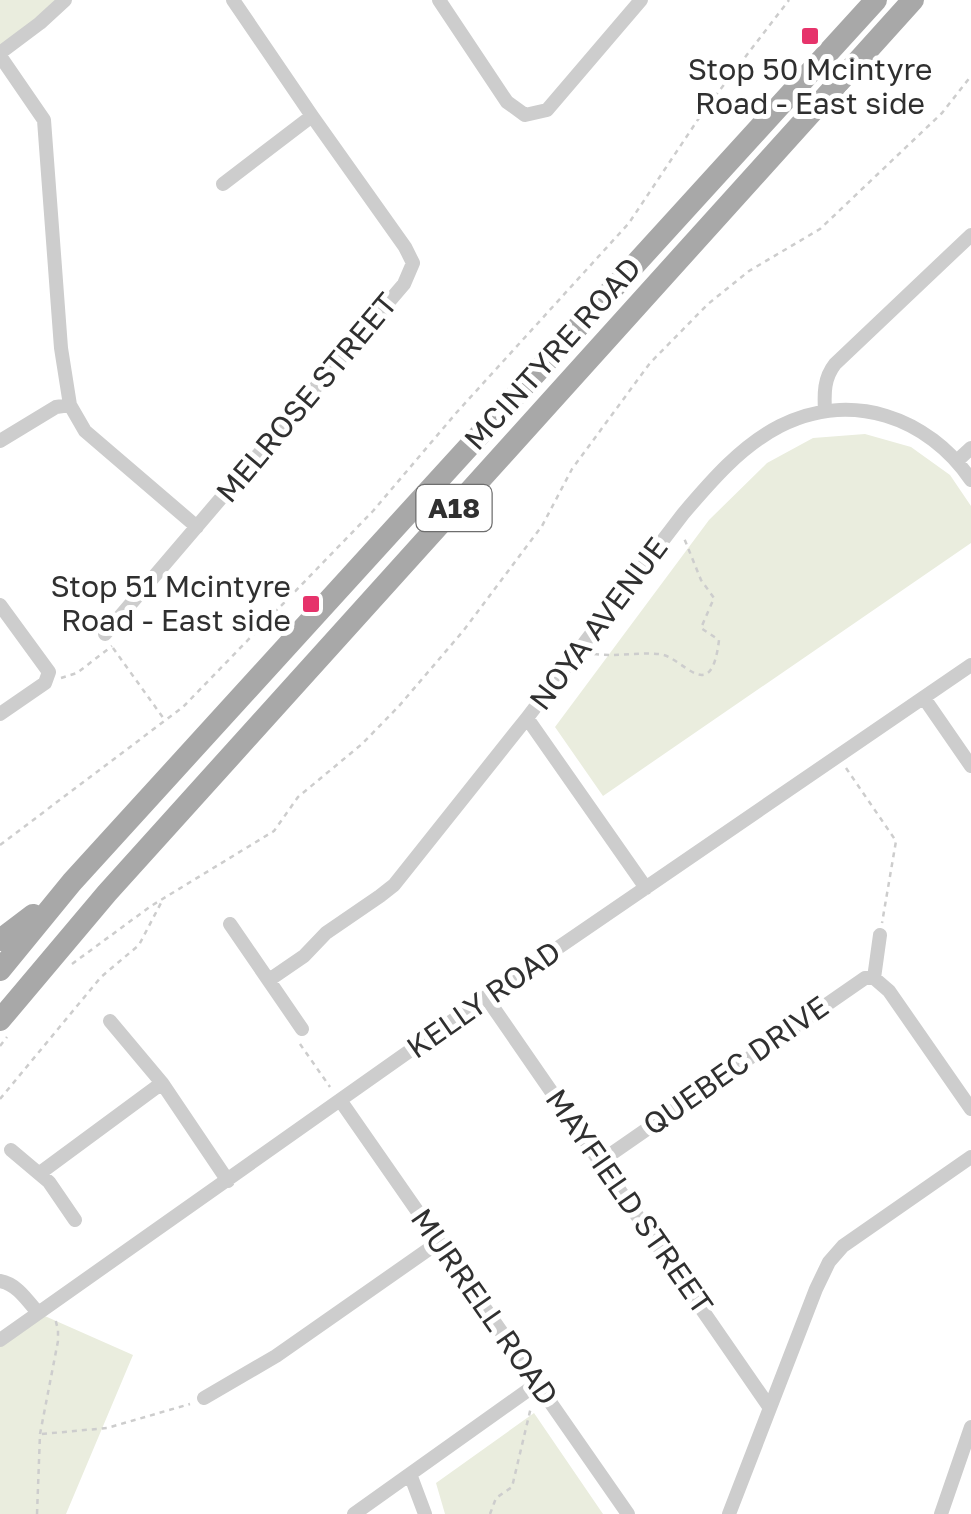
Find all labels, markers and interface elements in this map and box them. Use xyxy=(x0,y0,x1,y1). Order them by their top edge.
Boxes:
marker: Stop 50 Mcintyre Road - East side xyxy=(799,25,821,47)
place label: Stop 50 Mcintyre Road - East side xyxy=(688,51,932,121)
street label: MCINTYRE ROAD xyxy=(456,250,648,457)
street label: MELROSE STREET xyxy=(208,285,404,509)
road number: A18 xyxy=(416,485,492,531)
street label: NOYA AVENUE xyxy=(522,530,675,717)
place label: Stop 51 Mcintyre Road - East side xyxy=(50,568,291,638)
marker: Stop 51 Mcintyre Road - East side xyxy=(300,593,322,615)
street label: KELLY ROAD xyxy=(400,933,567,1065)
street label: QUEBEC DRIVE xyxy=(636,988,835,1142)
street label: MAYFIELD STREET xyxy=(539,1082,721,1321)
street label: MURRELL ROAD xyxy=(404,1201,566,1412)

